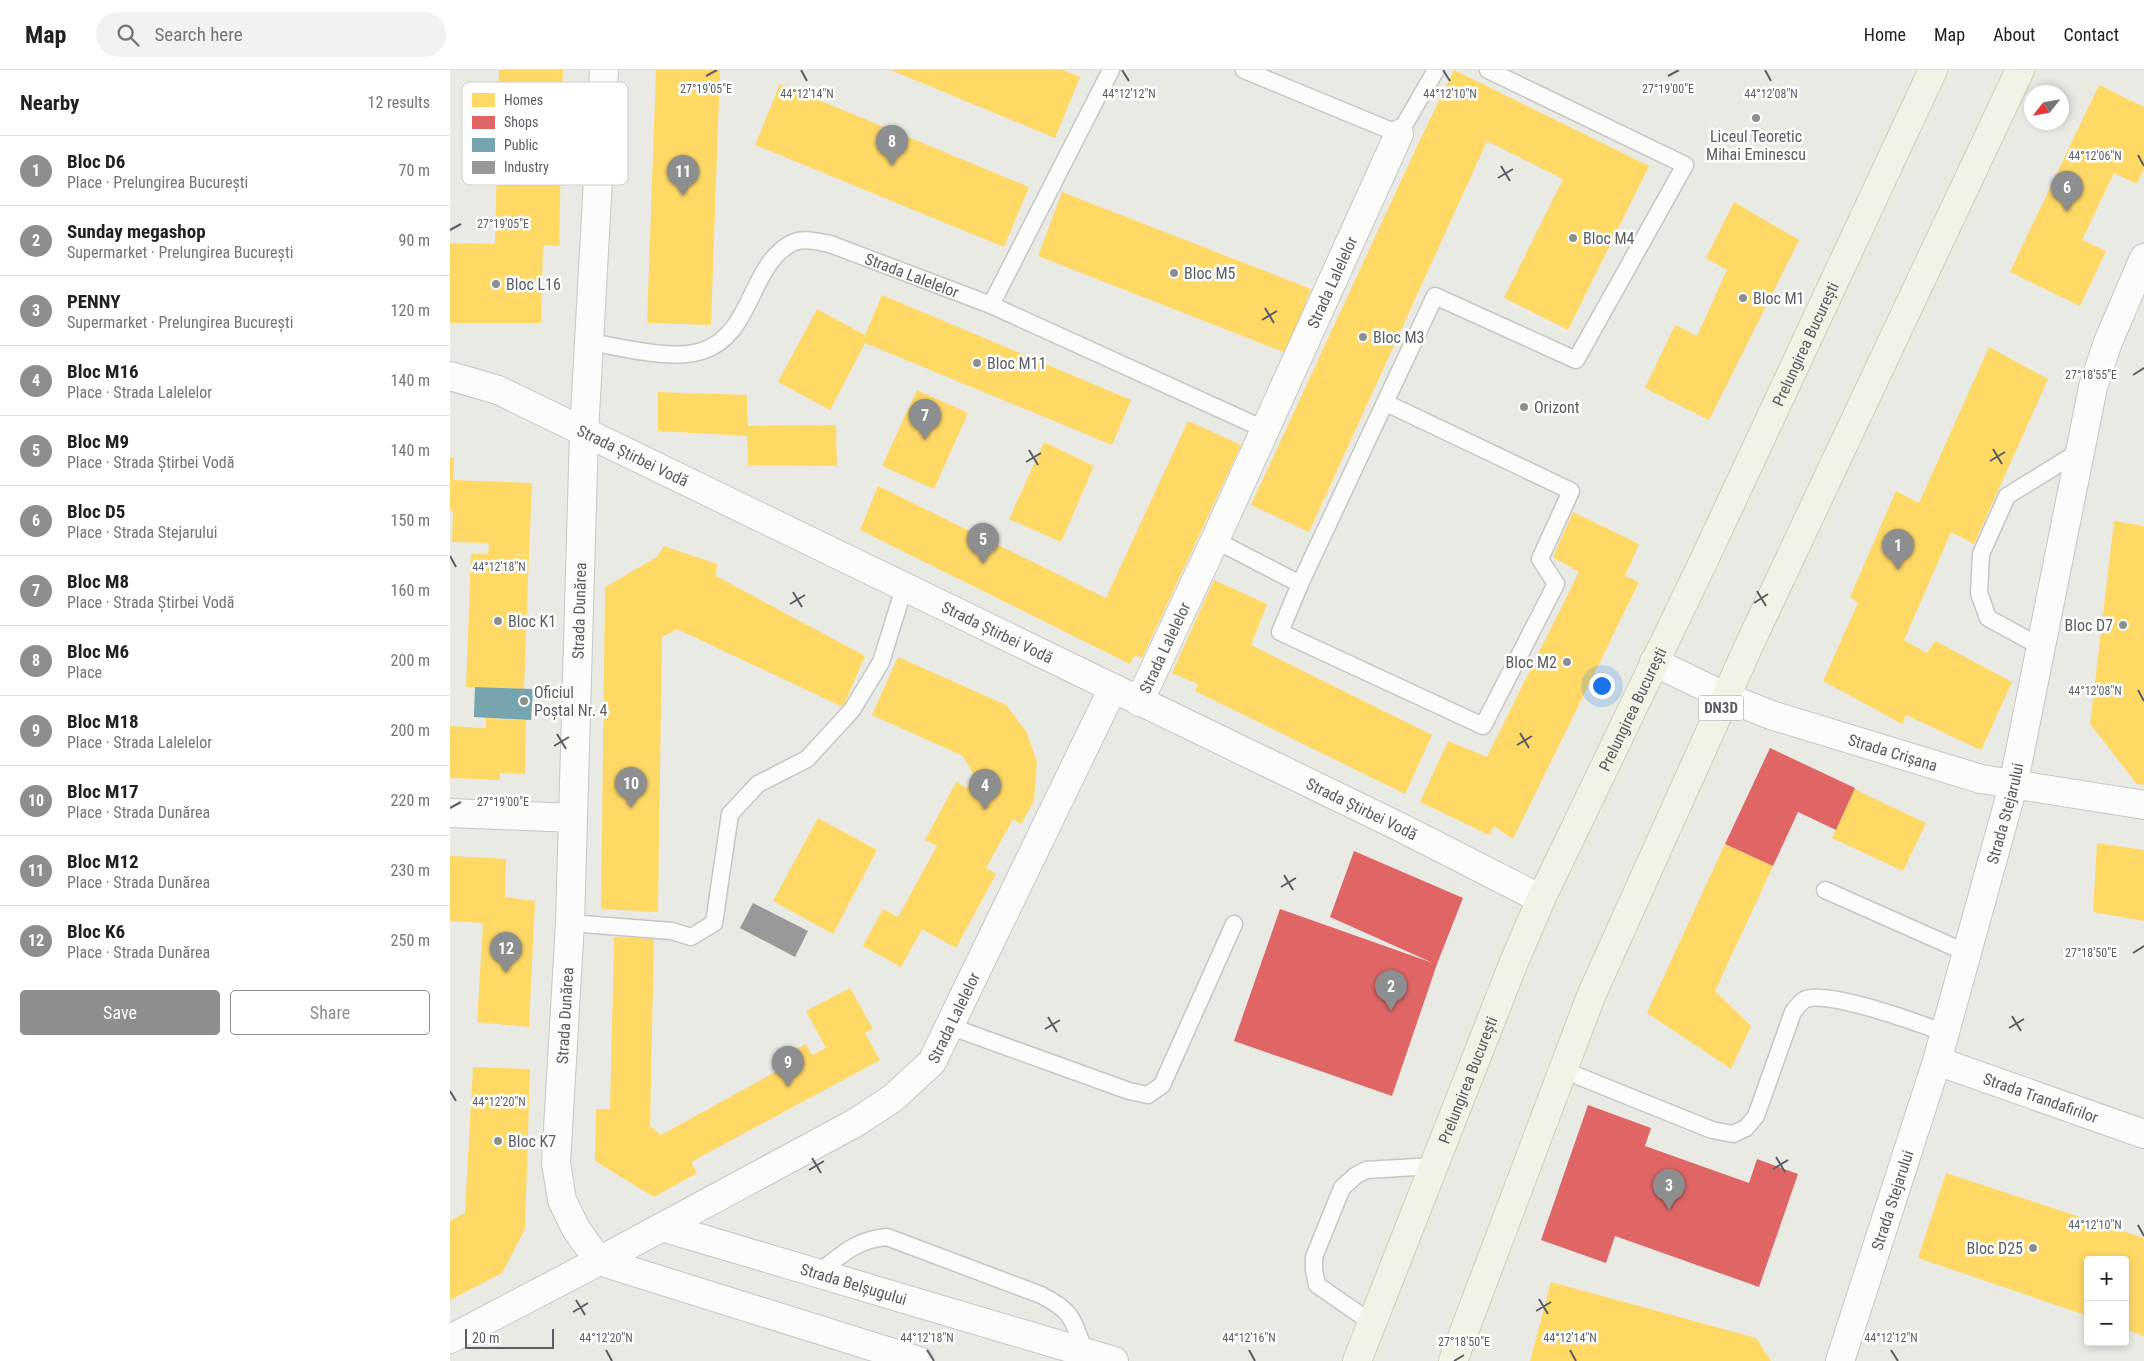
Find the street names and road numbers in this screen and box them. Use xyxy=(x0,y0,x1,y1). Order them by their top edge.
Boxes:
street label: Strada Lalelelor xyxy=(1303,233,1361,331)
street label: Strada Lalelelor xyxy=(862,249,962,301)
street label: Prelungirea București xyxy=(1768,279,1842,409)
street label: Strada Știrbei Vodă xyxy=(574,420,692,490)
street label: Strada Dunărea xyxy=(568,562,590,659)
street label: Strada Știrbei Vodă xyxy=(939,597,1056,667)
street label: Strada Lalelelor xyxy=(1135,599,1194,696)
street label: Prelungirea București xyxy=(1595,644,1670,774)
road number: DN3D xyxy=(1698,696,1744,720)
street label: Strada Crișana xyxy=(1846,730,1940,775)
street label: Strada Stejarului xyxy=(1982,761,2027,866)
street label: Strada Știrbei Vodă xyxy=(1303,774,1421,844)
street label: Strada Dunărea xyxy=(552,967,577,1064)
street label: Strada Lalelelor xyxy=(923,969,984,1066)
street label: Prelungirea București xyxy=(1434,1014,1501,1146)
street label: Strada Trandafirilor xyxy=(1981,1069,2101,1127)
street label: Strada Stejarului xyxy=(1867,1148,1917,1253)
street label: Strada Belșugului xyxy=(798,1259,909,1309)

